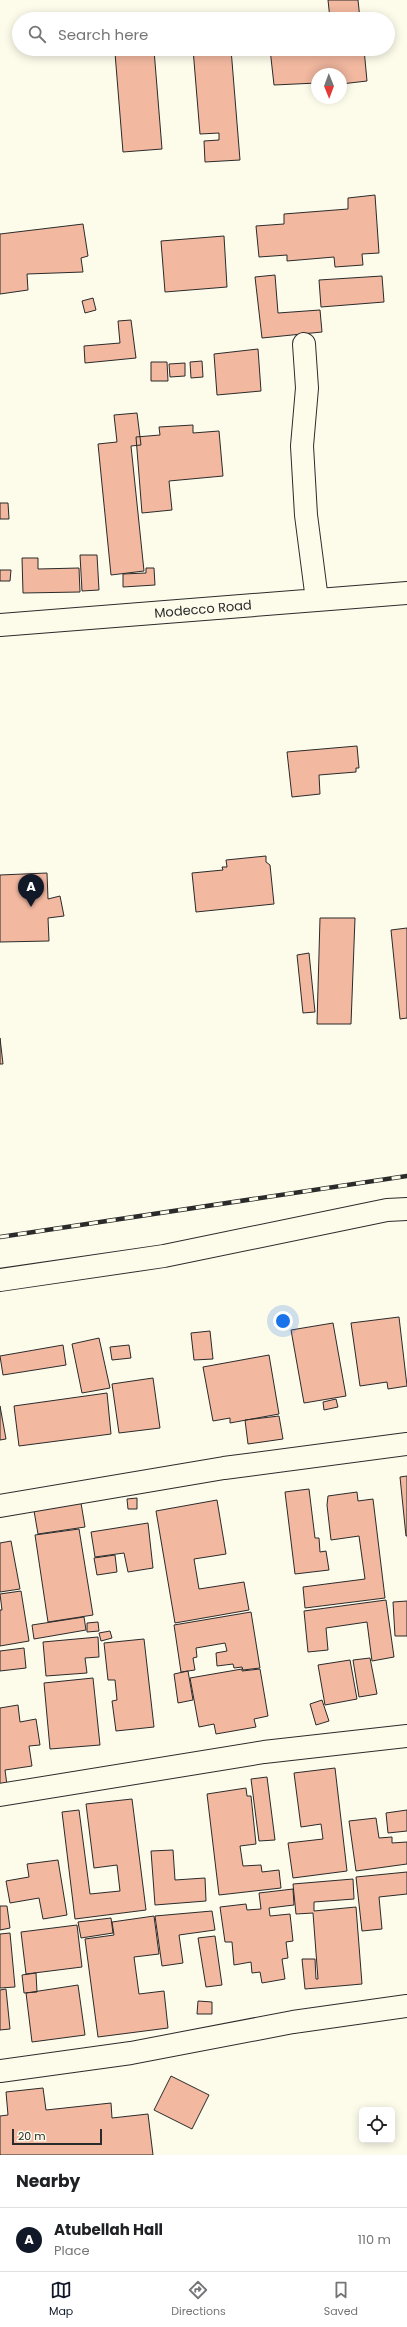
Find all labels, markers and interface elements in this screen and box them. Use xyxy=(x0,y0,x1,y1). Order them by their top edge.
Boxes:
search box xyxy=(12,12,395,56)
icon: search xyxy=(26,23,48,45)
text: Search here xyxy=(58,24,148,45)
north arrow xyxy=(311,68,347,104)
street label: Modecco Road xyxy=(153,595,253,623)
pin: A xyxy=(18,874,44,907)
your location xyxy=(273,1311,293,1331)
map controls xyxy=(359,2107,395,2143)
button: locate xyxy=(359,2107,395,2143)
scale bar xyxy=(12,2127,102,2146)
text: 20 m xyxy=(18,2128,46,2144)
text: Nearby xyxy=(16,2169,80,2193)
text: Atubellah Hall xyxy=(54,2219,163,2240)
text: A xyxy=(24,2230,34,2249)
text: 110 m xyxy=(358,2230,391,2249)
text: Place xyxy=(54,2241,89,2260)
tab: Map xyxy=(49,2279,73,2320)
tab: Directions xyxy=(171,2279,226,2320)
tab: Saved xyxy=(324,2279,358,2320)

